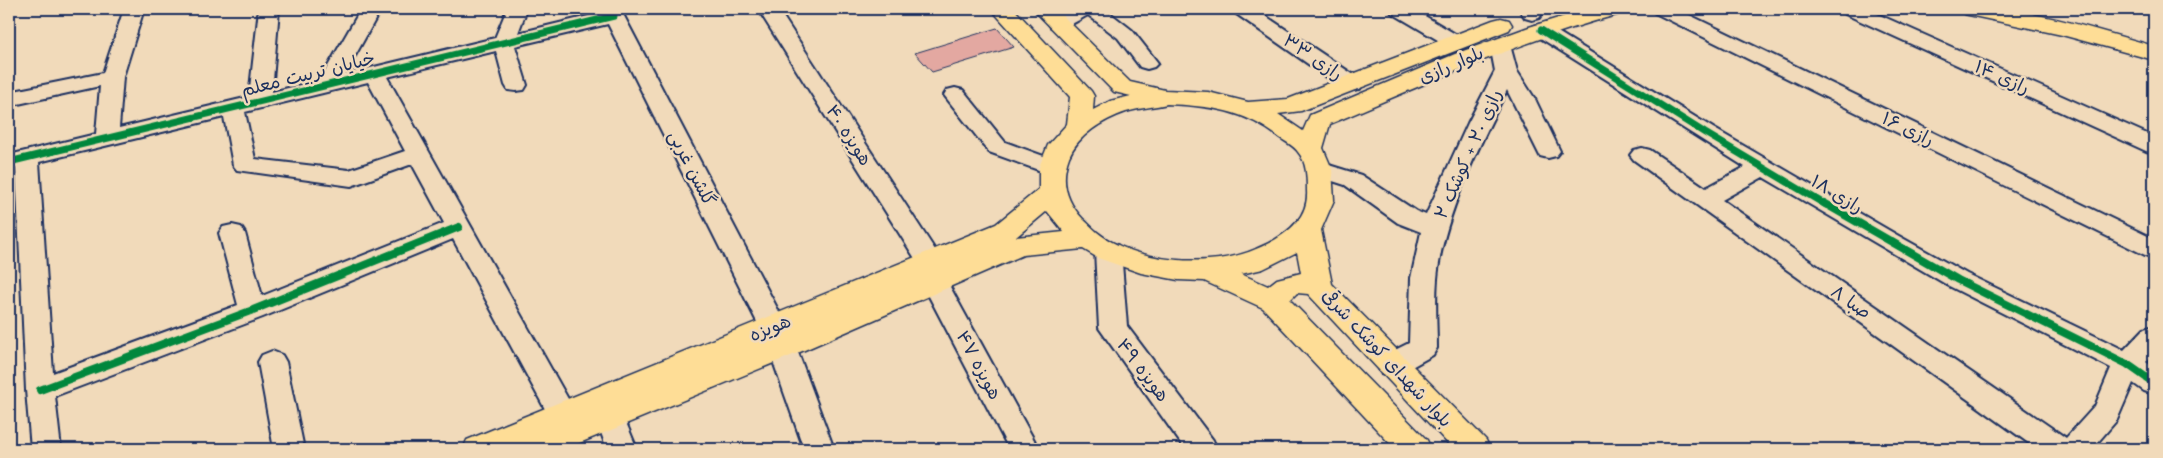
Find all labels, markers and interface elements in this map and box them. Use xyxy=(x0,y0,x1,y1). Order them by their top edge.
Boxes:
street label: رازی ۳۳ xyxy=(1279,30,1346,85)
street label: بلوار رازی xyxy=(1416,42,1487,88)
street label: خیایان تربیت معلم xyxy=(239,48,378,104)
street label: رازی ۱۴ xyxy=(1971,56,2032,99)
street label: رازی ۲۰ + کوشک ۲ xyxy=(1430,86,1506,222)
street label: هویزه ۴۰ xyxy=(821,101,876,170)
street label: رازی ۱۶ xyxy=(1878,108,1937,151)
street label: گلشن غربی xyxy=(664,127,720,210)
street label: رازی ۱۸ xyxy=(1807,171,1867,218)
street label: صبا ۸ xyxy=(1827,281,1875,324)
street label: بلوار شهدای کوشک شرقی xyxy=(1317,284,1457,432)
street label: هویزه xyxy=(746,311,794,346)
street label: هویزه ۴۷ xyxy=(952,327,1005,403)
street label: هویزه ۴۹ xyxy=(1112,335,1173,406)

